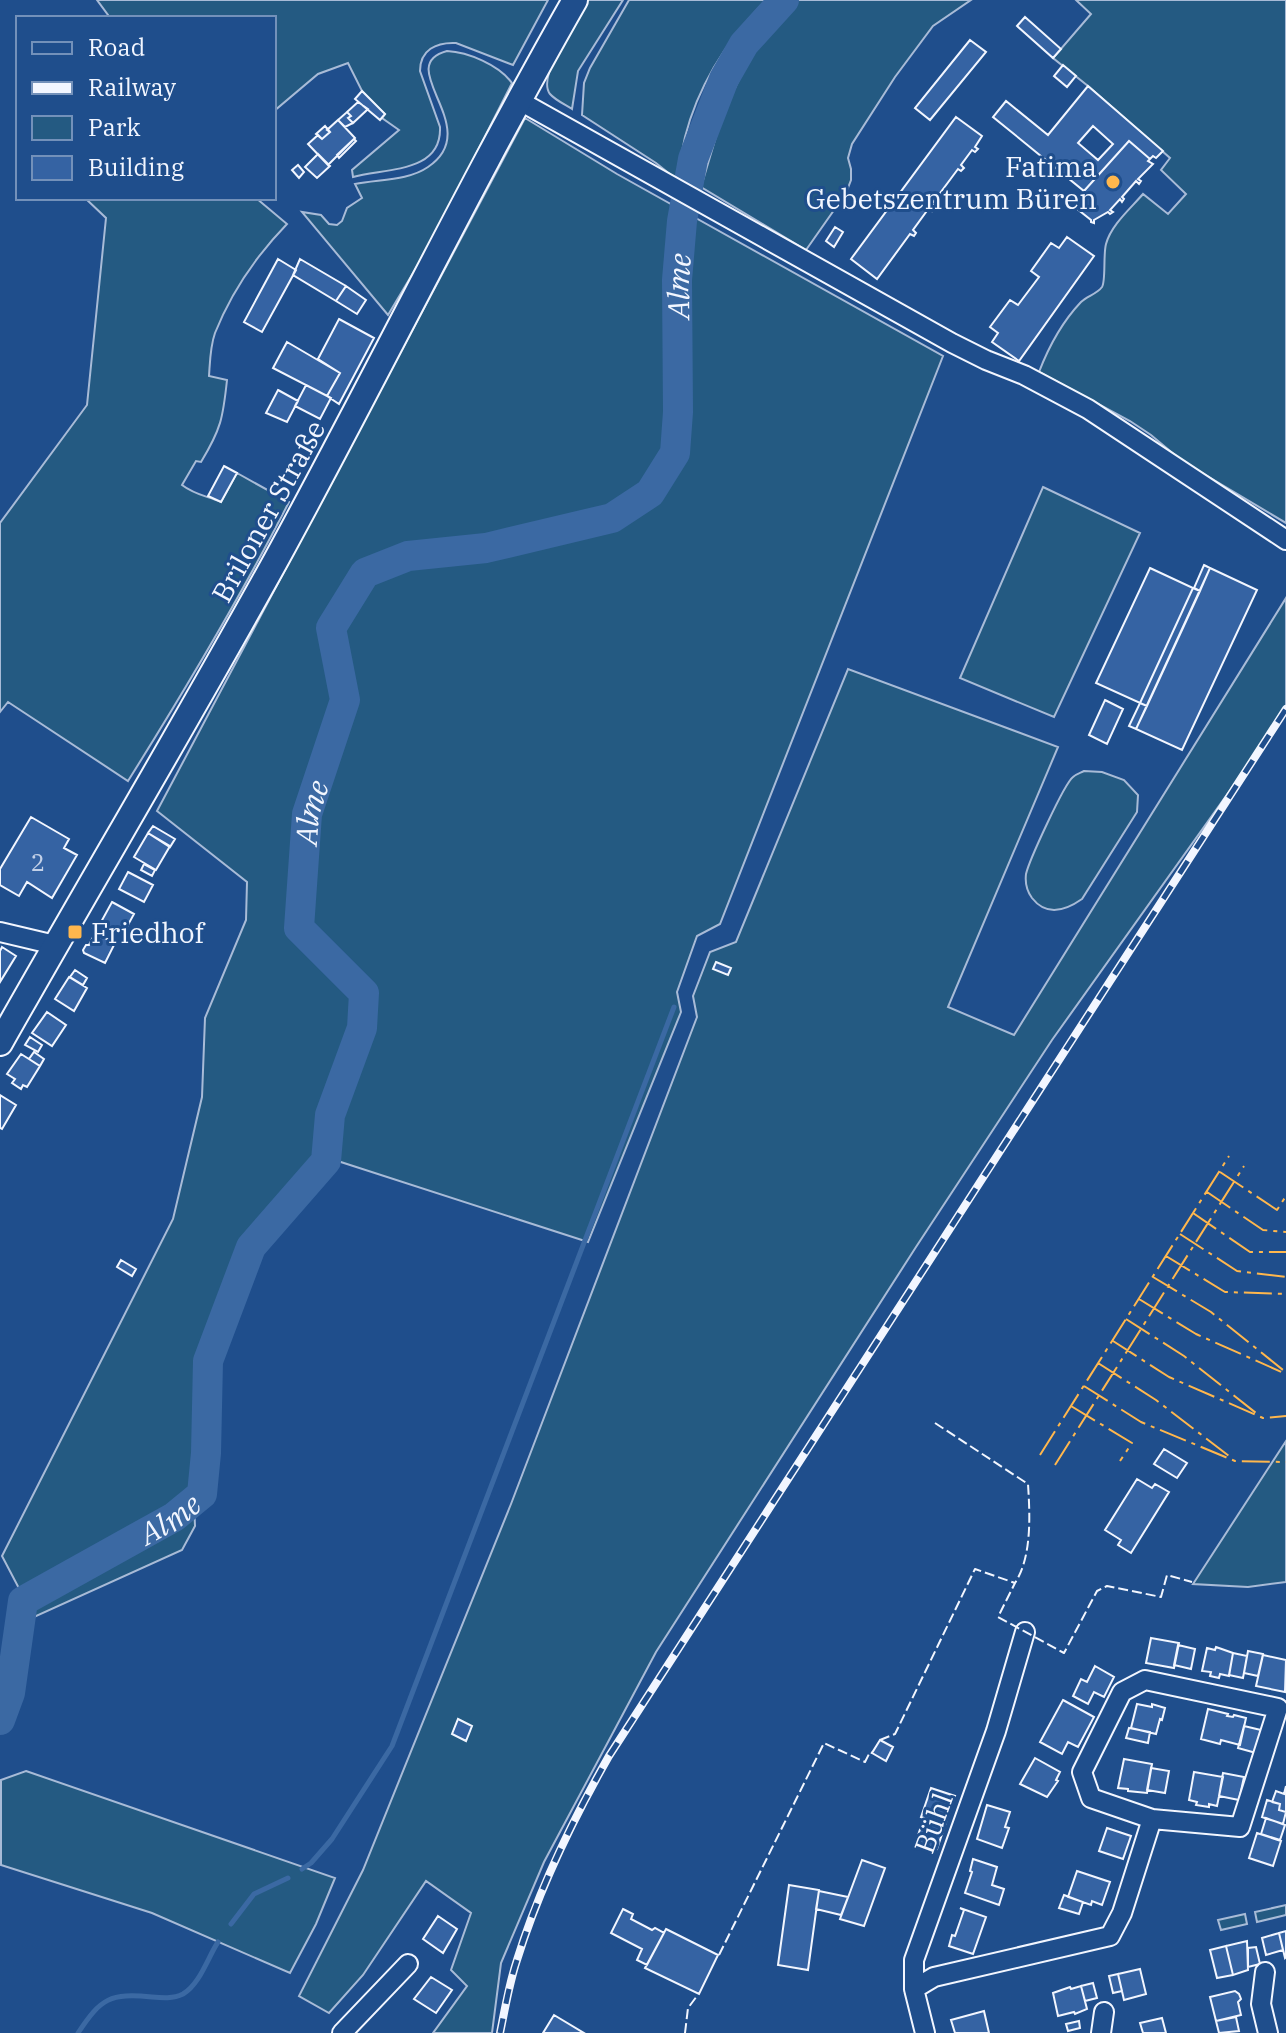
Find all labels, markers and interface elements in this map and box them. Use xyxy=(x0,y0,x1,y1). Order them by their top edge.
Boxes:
legend xyxy=(16,16,276,200)
text: Road xyxy=(88,31,145,63)
text: Railway xyxy=(88,71,176,103)
text: Park xyxy=(88,111,140,143)
place label: Fatima Gebetszentrum Büren xyxy=(805,148,1097,217)
text: Building xyxy=(88,151,184,183)
marker: Fatima Gebetszentrum Büren xyxy=(1104,173,1122,191)
water label: Alme xyxy=(657,252,699,321)
street label: Briloner Straße xyxy=(203,413,333,609)
water label: Alme xyxy=(285,775,337,848)
house number: 2 xyxy=(31,846,45,878)
place label: Friedhof xyxy=(91,914,206,951)
marker: Friedhof xyxy=(66,923,84,941)
water label: Alme xyxy=(130,1484,208,1553)
street label: Bühl xyxy=(905,1788,961,1858)

